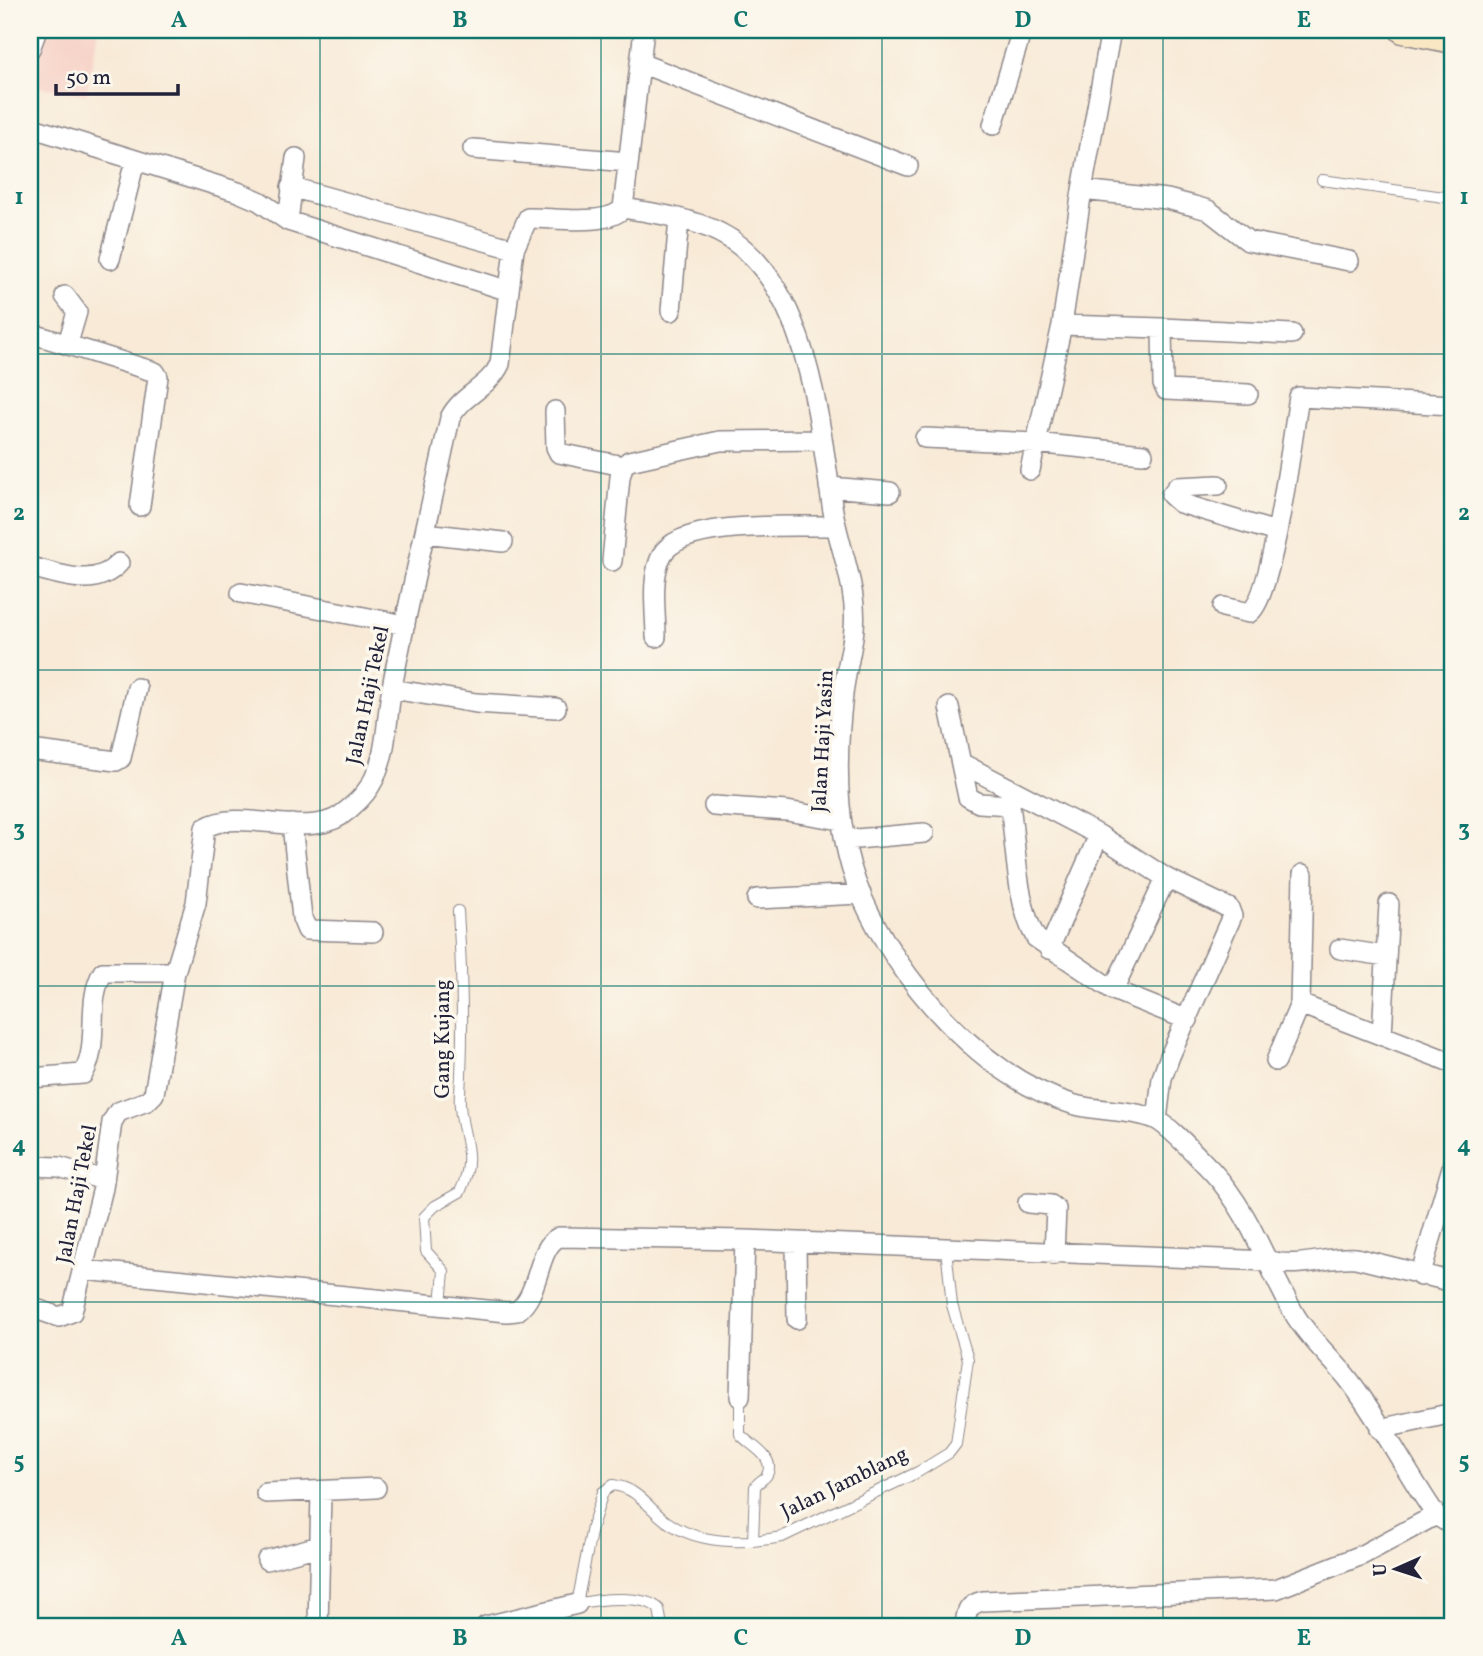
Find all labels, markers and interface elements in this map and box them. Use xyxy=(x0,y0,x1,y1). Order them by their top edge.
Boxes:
text: A xyxy=(171,5,187,37)
text: B xyxy=(452,5,468,37)
text: C xyxy=(734,5,748,37)
text: D xyxy=(1015,5,1032,37)
text: E xyxy=(1297,5,1311,37)
scale bar xyxy=(56,52,178,96)
text: 50 m xyxy=(66,64,111,93)
text: 1 xyxy=(14,182,24,214)
text: 1 xyxy=(1459,182,1469,214)
text: 2 xyxy=(13,498,25,530)
text: 2 xyxy=(1458,498,1470,530)
street label: Jalan Haji Tekel xyxy=(340,623,397,767)
street label: Jalan Haji Yasin xyxy=(805,669,842,813)
text: 3 xyxy=(13,814,25,846)
text: 3 xyxy=(1458,814,1470,846)
street label: Gang Kujang xyxy=(429,979,458,1099)
street label: Jalan Haji Tekel xyxy=(50,1122,105,1266)
text: 4 xyxy=(12,1130,26,1162)
text: 4 xyxy=(1457,1130,1471,1162)
street label: Jalan Jamblang xyxy=(776,1440,913,1527)
text: 5 xyxy=(13,1446,25,1478)
text: 5 xyxy=(1458,1446,1470,1478)
north arrow xyxy=(1360,1534,1430,1604)
text: U xyxy=(1368,1563,1394,1577)
text: A xyxy=(171,1623,187,1655)
text: B xyxy=(452,1623,468,1655)
text: C xyxy=(734,1623,748,1655)
text: D xyxy=(1015,1623,1032,1655)
text: E xyxy=(1297,1623,1311,1655)

